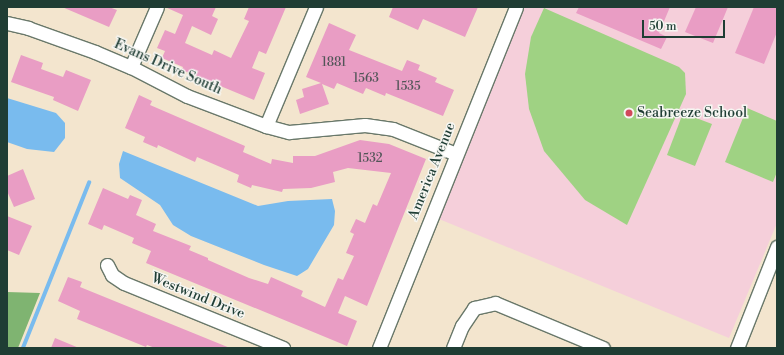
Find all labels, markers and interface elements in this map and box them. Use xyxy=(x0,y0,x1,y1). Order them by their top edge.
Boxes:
scale bar xyxy=(644,12,727,38)
text: 50 m xyxy=(649,19,677,34)
street label: Evans Drive South xyxy=(111,36,225,98)
house number: 1881 xyxy=(322,56,346,70)
house number: 1563 xyxy=(353,72,379,86)
house number: 1535 xyxy=(395,80,421,94)
place label: Seabreeze School xyxy=(637,105,747,121)
marker: Seabreeze School xyxy=(624,108,634,118)
street label: America Avenue xyxy=(405,120,459,222)
house number: 1532 xyxy=(357,152,383,166)
street label: Westwind Drive xyxy=(149,270,247,322)

